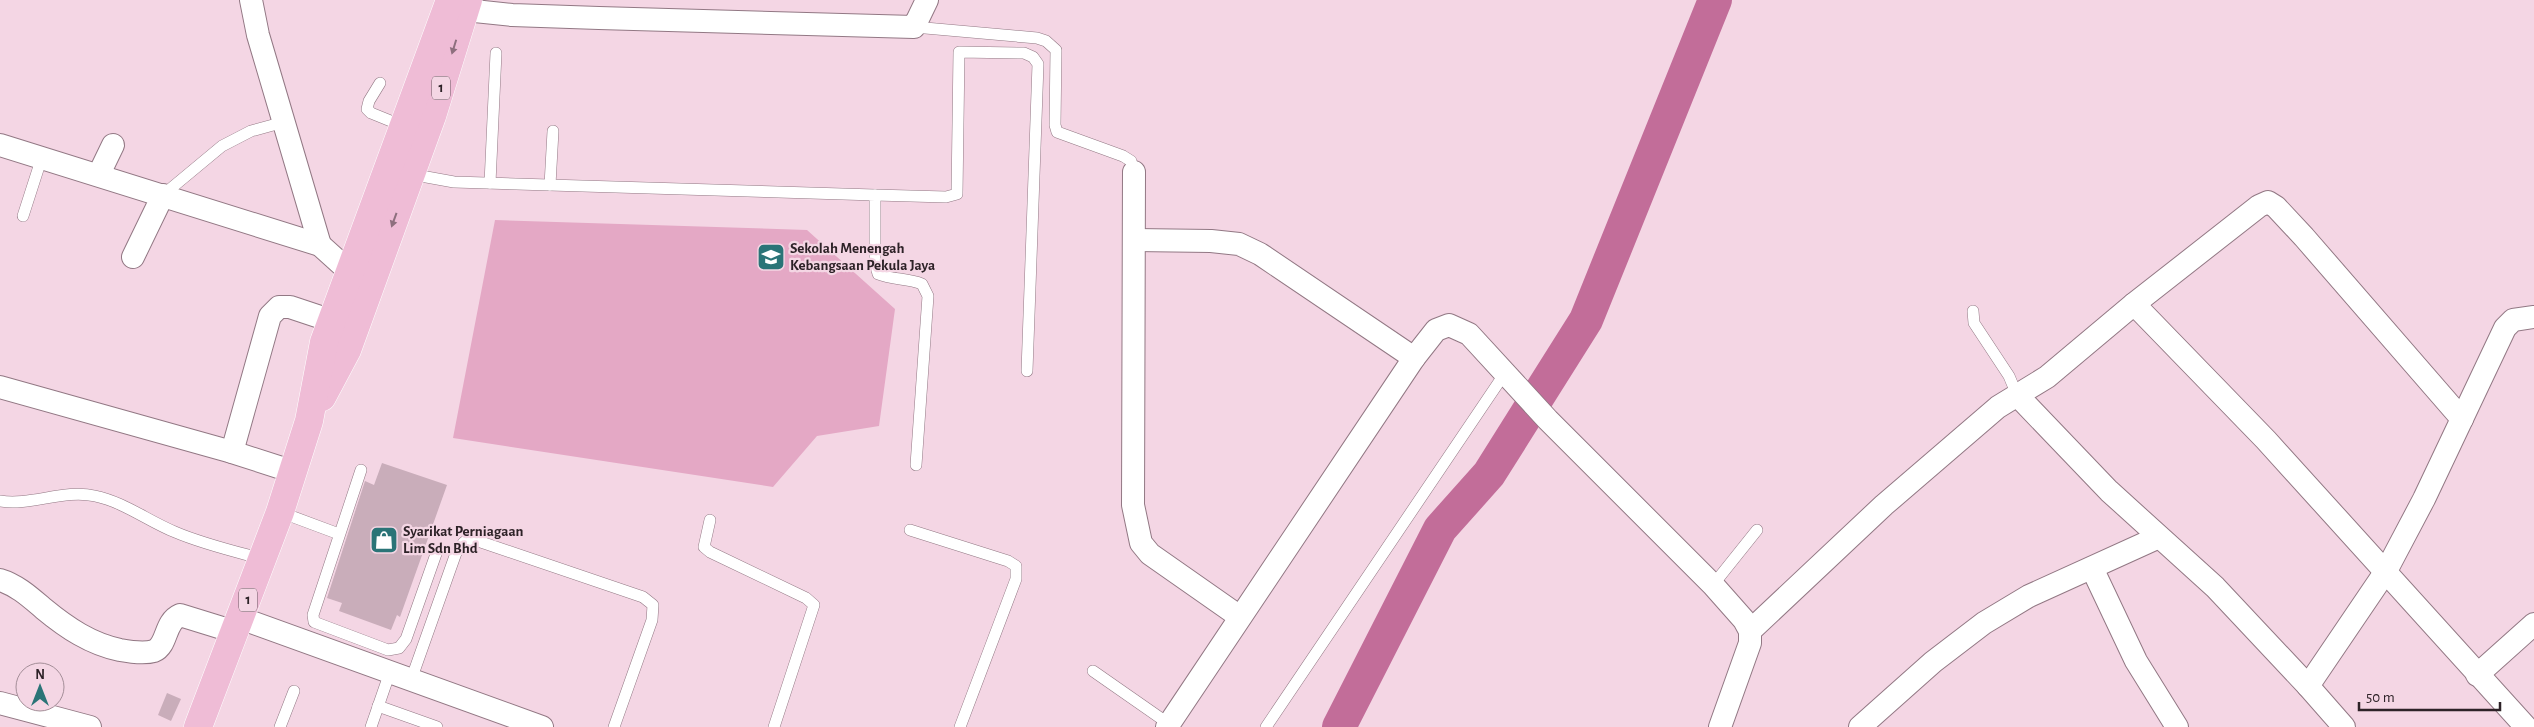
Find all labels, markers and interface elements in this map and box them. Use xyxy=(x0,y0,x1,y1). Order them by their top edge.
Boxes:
one-way arrow xyxy=(450,39,457,54)
road number: 1 xyxy=(432,76,450,100)
one-way arrow xyxy=(390,213,397,228)
place label: Sekolah Menengah Kebangsaan Pekula Jaya xyxy=(790,241,935,273)
school or university icon: Sekolah Menengah Kebangsaan Pekula Jaya xyxy=(756,242,786,272)
place label: Syarikat Perniagaan Lim Sdn Bhd xyxy=(403,524,524,556)
shop icon: Syarikat Perniagaan Lim Sdn Bhd xyxy=(369,525,399,555)
road number: 1 xyxy=(239,588,257,612)
north arrow xyxy=(15,662,65,712)
text: N xyxy=(35,668,45,682)
scale bar xyxy=(2359,680,2500,712)
text: 50 m xyxy=(2366,690,2395,705)

